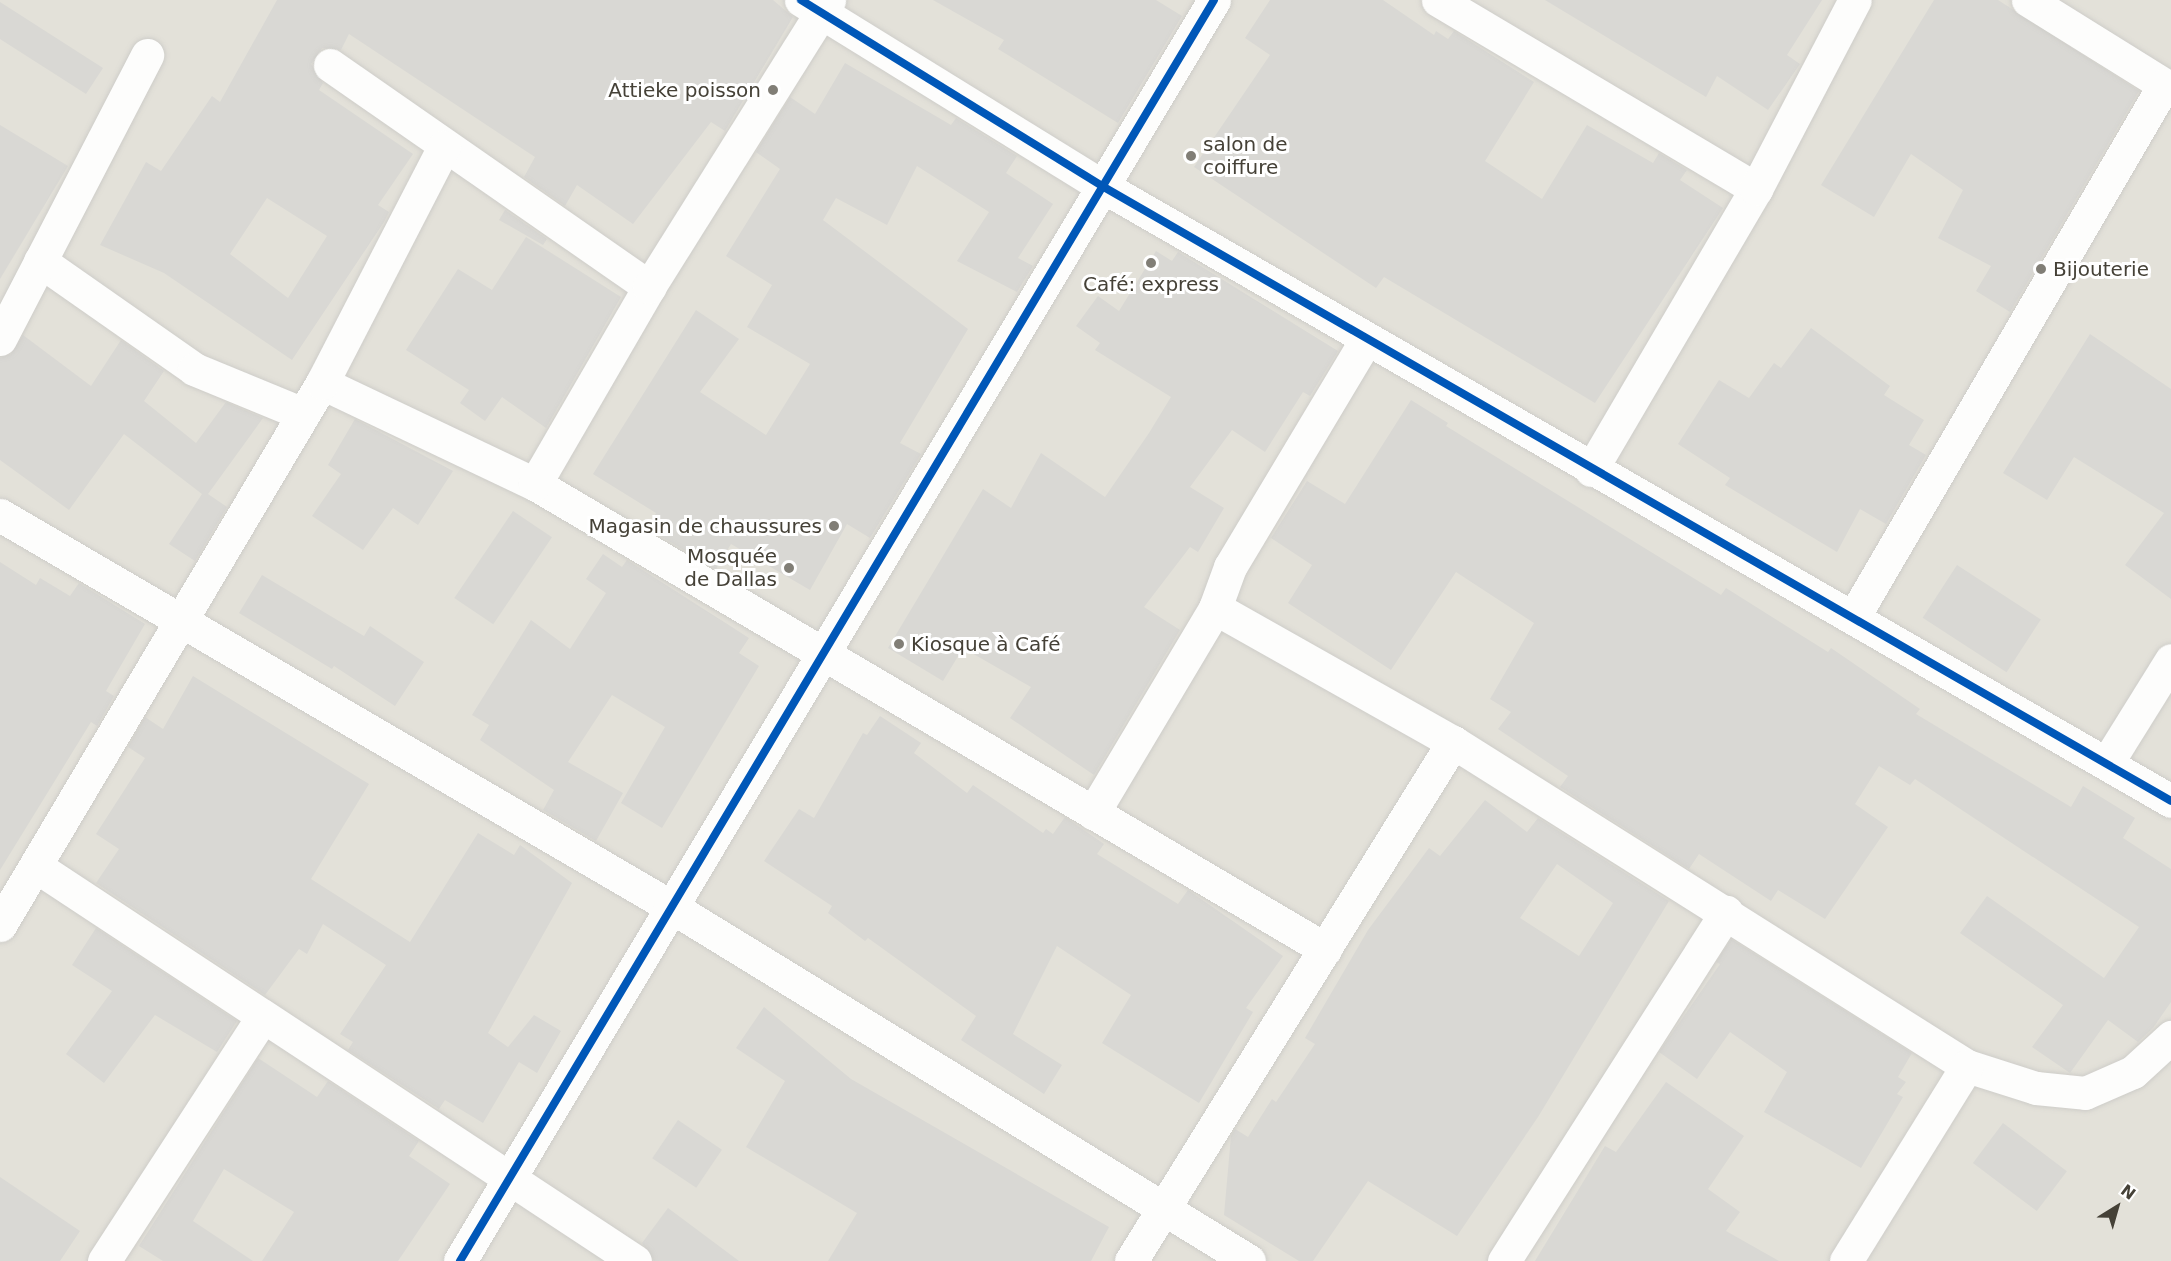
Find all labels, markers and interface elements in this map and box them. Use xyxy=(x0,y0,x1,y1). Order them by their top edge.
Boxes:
place label: Attieke poisson xyxy=(608,78,761,102)
marker: Attieke poisson xyxy=(766,83,780,97)
place label: salon de coiffure xyxy=(1203,132,1288,179)
marker: salon de coiffure xyxy=(1184,149,1198,163)
marker: Café: express xyxy=(1144,256,1158,270)
place label: Bijouterie xyxy=(2053,257,2149,281)
marker: Bijouterie xyxy=(2034,262,2048,276)
place label: Café: express xyxy=(1083,272,1219,296)
place label: Magasin de chaussures xyxy=(589,514,822,538)
marker: Magasin de chaussures xyxy=(827,519,841,533)
place label: Mosquée de Dallas xyxy=(684,544,777,591)
marker: Mosquée de Dallas xyxy=(782,561,796,575)
place label: Kiosque à Café xyxy=(911,632,1061,656)
marker: Kiosque à Café xyxy=(892,637,906,651)
north arrow xyxy=(2087,1177,2147,1237)
text: N xyxy=(2117,1181,2139,1204)

